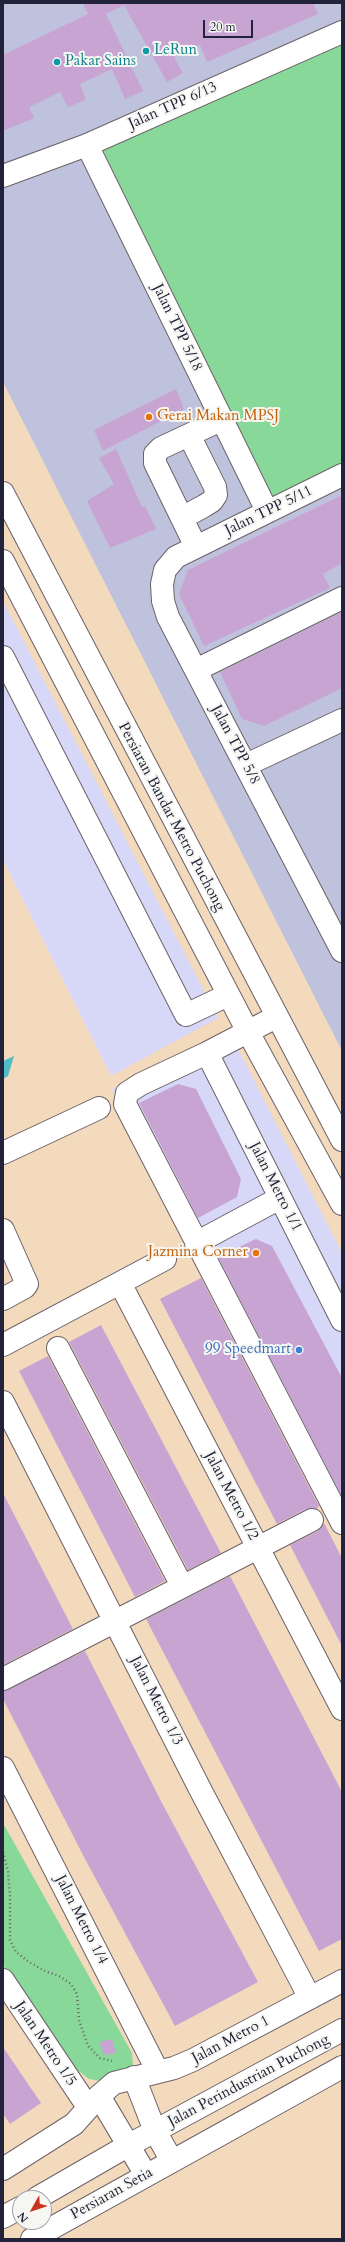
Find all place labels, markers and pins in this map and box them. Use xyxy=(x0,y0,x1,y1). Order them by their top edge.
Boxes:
place label: LeRun xyxy=(154,42,197,60)
marker: LeRun xyxy=(141,46,151,56)
place label: Pakar Sains xyxy=(65,53,136,71)
marker: Pakar Sains xyxy=(52,57,62,67)
place label: Gerai Makan MPSJ xyxy=(157,408,279,426)
marker: Gerai Makan MPSJ xyxy=(144,412,154,422)
place label: Jazmina Corner xyxy=(148,1244,248,1262)
marker: Jazmina Corner xyxy=(251,1248,261,1258)
place label: 99 Speedmart xyxy=(205,1341,291,1359)
marker: 99 Speedmart xyxy=(294,1345,304,1355)

